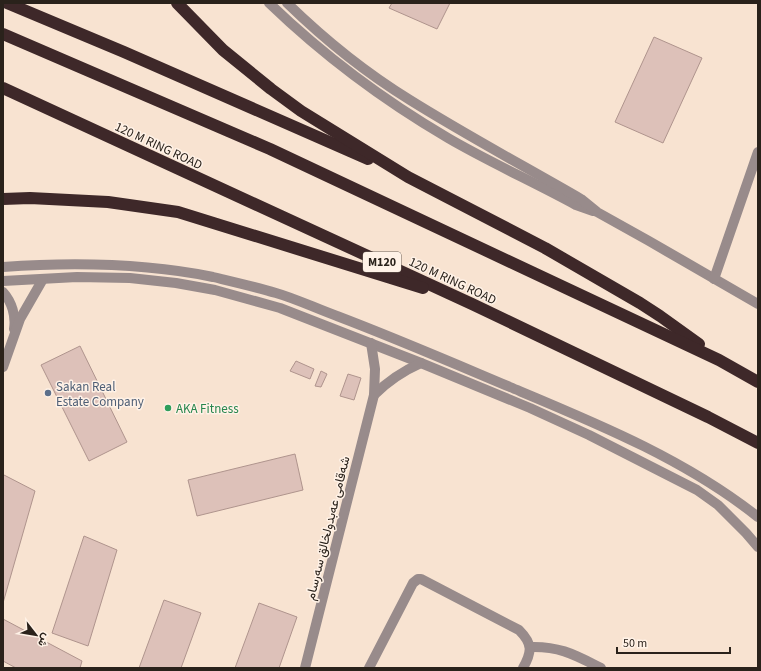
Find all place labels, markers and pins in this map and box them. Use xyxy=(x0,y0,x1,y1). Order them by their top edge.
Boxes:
place label: Sakan Real Estate Company xyxy=(56,378,144,411)
marker: Sakan Real Estate Company xyxy=(43,388,53,398)
place label: AKA Fitness xyxy=(176,400,239,418)
marker: AKA Fitness xyxy=(163,403,173,413)

